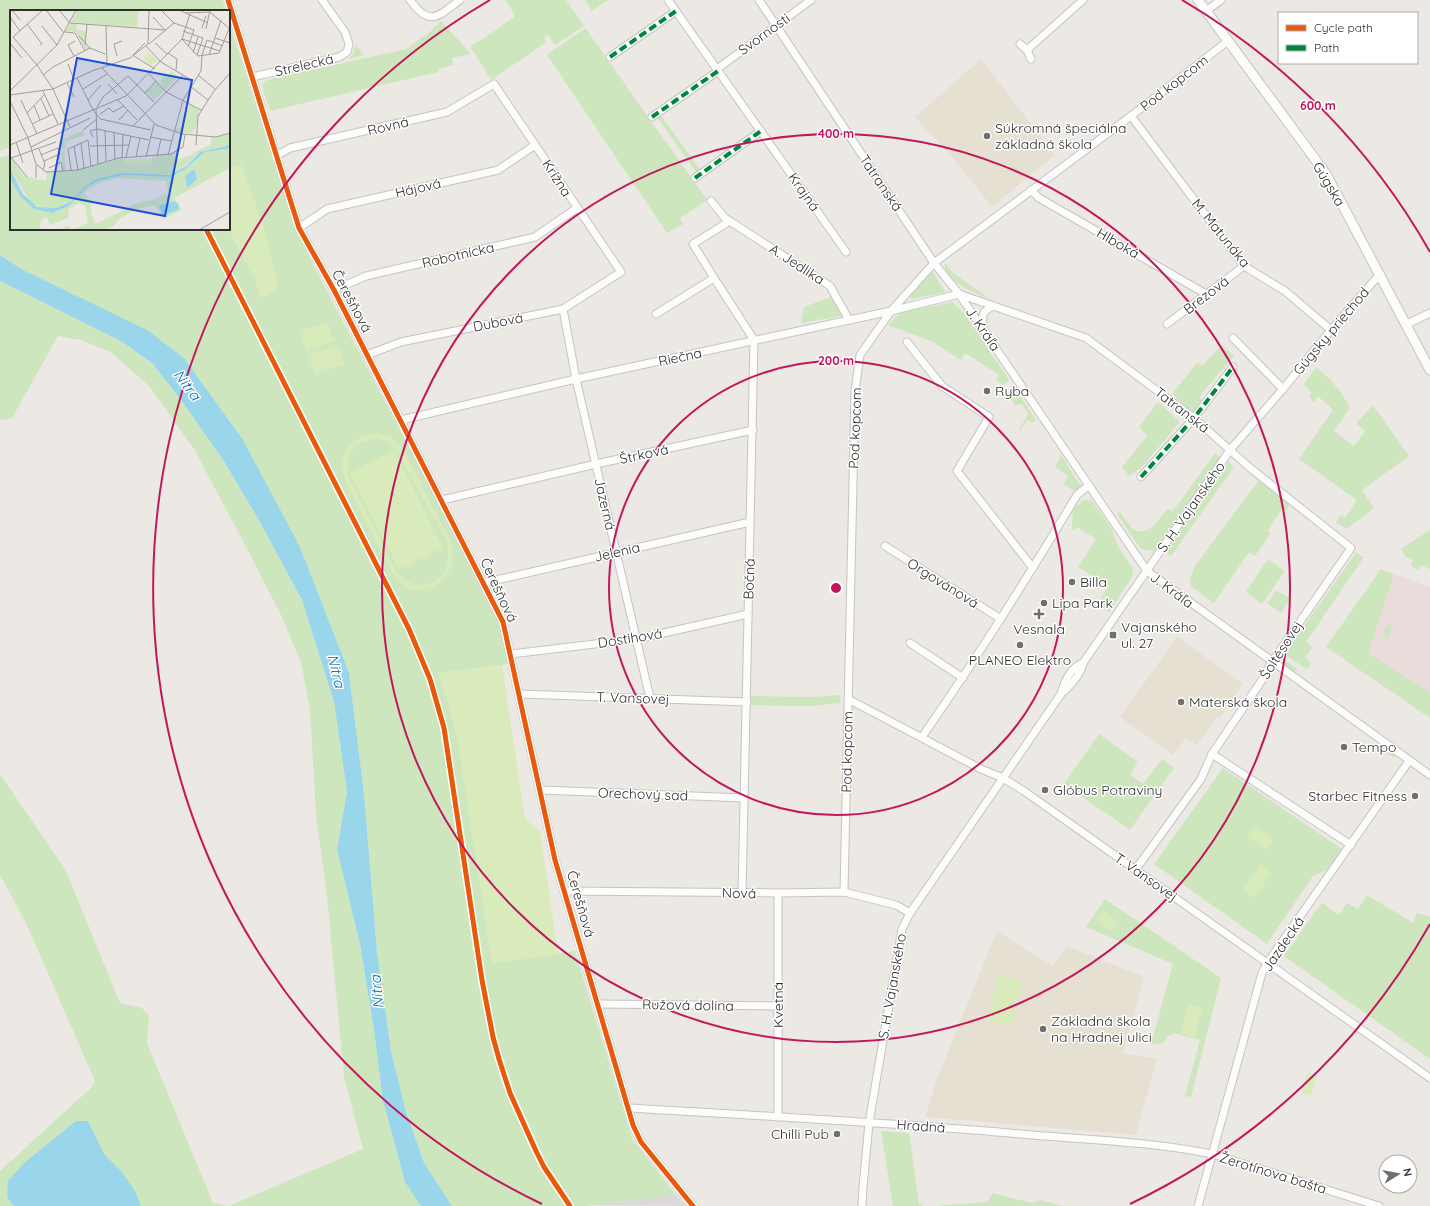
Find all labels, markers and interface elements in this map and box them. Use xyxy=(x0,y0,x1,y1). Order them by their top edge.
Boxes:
street label: Svornosti xyxy=(734,9,794,59)
inset map xyxy=(10,10,230,230)
legend xyxy=(1278,12,1418,64)
text: Cycle path xyxy=(1314,20,1373,35)
text: Path xyxy=(1314,40,1339,55)
street label: Strelecká xyxy=(273,50,335,80)
street label: Pod kopcom xyxy=(1136,51,1212,115)
text: 600 m xyxy=(1300,98,1336,113)
street label: Rovná xyxy=(366,113,410,139)
place label: Súkromná špeciálna základná škola xyxy=(995,119,1127,153)
text: 400 m xyxy=(818,126,854,141)
marker: Súkromná špeciálna základná škola xyxy=(982,131,992,141)
street label: Tatranská xyxy=(855,151,907,215)
street label: Krížna xyxy=(538,156,576,200)
street label: Gúgska xyxy=(1309,159,1349,209)
street label: Krajná xyxy=(784,169,824,215)
street label: Hájová xyxy=(393,174,443,202)
street label: M. Matunáka xyxy=(1188,195,1254,271)
street label: Hlboká xyxy=(1094,224,1142,262)
street label: Robotnícka xyxy=(420,238,496,272)
street label: A. Jedlika xyxy=(766,240,828,288)
street label: Čerešňová xyxy=(328,266,376,336)
street label: Brezová xyxy=(1179,272,1233,318)
street label: Gúgsky priechod xyxy=(1289,284,1373,378)
street label: J. Kráľa xyxy=(962,304,1004,354)
street label: Dubová xyxy=(471,308,525,336)
street label: Riečna xyxy=(657,344,703,370)
text: 200 m xyxy=(818,353,854,368)
water label: Nitra xyxy=(170,365,206,405)
place label: Ryba xyxy=(995,382,1029,400)
street label: Tatranská xyxy=(1151,383,1213,437)
marker: Ryba xyxy=(982,386,992,396)
street label: Pod kopcom xyxy=(845,387,865,469)
street label: Štrková xyxy=(618,440,670,468)
street label: S. H. Vajanského xyxy=(1153,458,1229,556)
street label: Jazerná xyxy=(590,476,620,532)
street label: Jelenia xyxy=(592,538,642,566)
street label: Orgovánová xyxy=(904,554,982,612)
street label: Čerešňová xyxy=(476,555,522,625)
street label: Bočná xyxy=(739,558,759,600)
street label: J. Kráľa xyxy=(1147,568,1197,612)
place label: Billa xyxy=(1080,573,1107,591)
marker: Billa xyxy=(1067,577,1077,587)
centre of rings xyxy=(829,581,843,595)
place label: Lipa Park xyxy=(1052,594,1113,612)
marker: Lipa Park xyxy=(1039,598,1049,608)
marker: Vesnala xyxy=(1034,609,1044,619)
street label: Šoltésovej xyxy=(1255,617,1307,683)
place label: Vajanského ul. 27 xyxy=(1121,618,1197,652)
place label: Vesnala xyxy=(1013,620,1065,638)
street label: Dostihová xyxy=(596,624,664,652)
marker: Vajanského ul. 27 xyxy=(1108,630,1118,640)
marker: PLANEO Elektro xyxy=(1015,640,1025,650)
place label: PLANEO Elektro xyxy=(969,651,1071,669)
water label: Nitra xyxy=(323,652,350,690)
street label: T. Vansovej xyxy=(596,688,670,708)
place label: Materská škola xyxy=(1189,693,1287,711)
marker: Materská škola xyxy=(1176,697,1186,707)
street label: Pod kopcom xyxy=(837,711,857,793)
place label: Tempo xyxy=(1352,738,1396,756)
marker: Tempo xyxy=(1339,742,1349,752)
place label: Glóbus Potraviny xyxy=(1053,781,1163,799)
street label: Orechový sad xyxy=(598,783,688,805)
marker: Glóbus Potraviny xyxy=(1040,785,1050,795)
place label: Starbec Fitness xyxy=(1308,787,1407,805)
marker: Starbec Fitness xyxy=(1410,791,1420,801)
street label: T. Vansovej xyxy=(1111,849,1181,905)
street label: Čerešňová xyxy=(563,868,599,940)
street label: Nová xyxy=(722,884,756,902)
street label: Jazdecká xyxy=(1258,913,1308,975)
street label: S. H. Vajanského xyxy=(874,932,910,1040)
water label: Nitra xyxy=(365,973,388,1010)
street label: Kvetná xyxy=(769,982,787,1028)
street label: Ružová dolina xyxy=(642,995,734,1015)
place label: Základná škola na Hradnej ulici xyxy=(1051,1012,1152,1046)
marker: Základná škola na Hradnej ulici xyxy=(1038,1024,1048,1034)
street label: Hradná xyxy=(896,1115,946,1137)
place label: Chilli Pub xyxy=(771,1125,829,1143)
marker: Chilli Pub xyxy=(832,1129,842,1139)
street label: Žerotínova bašta xyxy=(1217,1148,1329,1198)
north arrow xyxy=(1378,1154,1418,1194)
text: N xyxy=(1400,1167,1415,1177)

